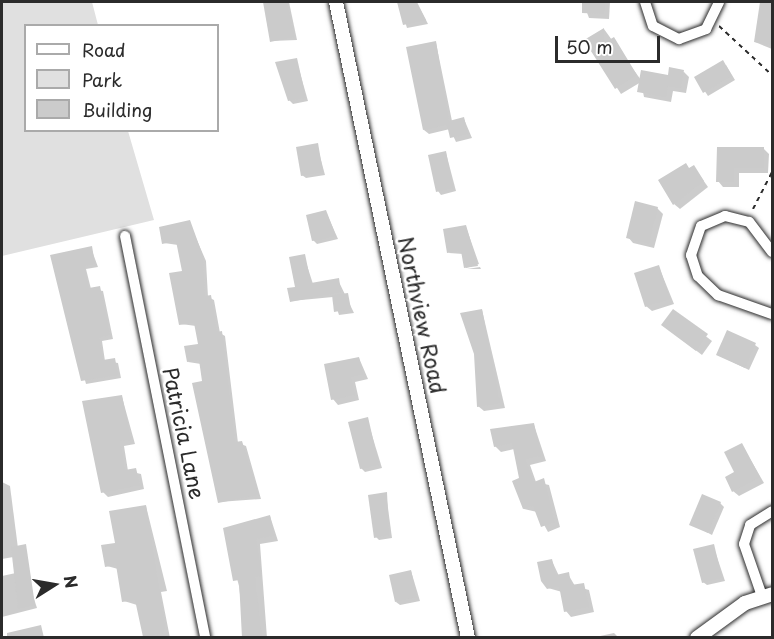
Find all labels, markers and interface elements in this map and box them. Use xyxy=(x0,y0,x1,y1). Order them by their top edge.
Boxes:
legend xyxy=(24,24,219,132)
scale bar xyxy=(558,24,663,62)
text: 50 m xyxy=(566,33,613,60)
text: Road xyxy=(82,36,126,63)
text: Park xyxy=(82,66,122,93)
text: Building xyxy=(82,96,152,123)
street label: Northview Road xyxy=(394,235,452,395)
street label: Patricia Lane xyxy=(159,365,211,501)
north arrow xyxy=(24,555,84,615)
text: N xyxy=(59,573,85,590)

